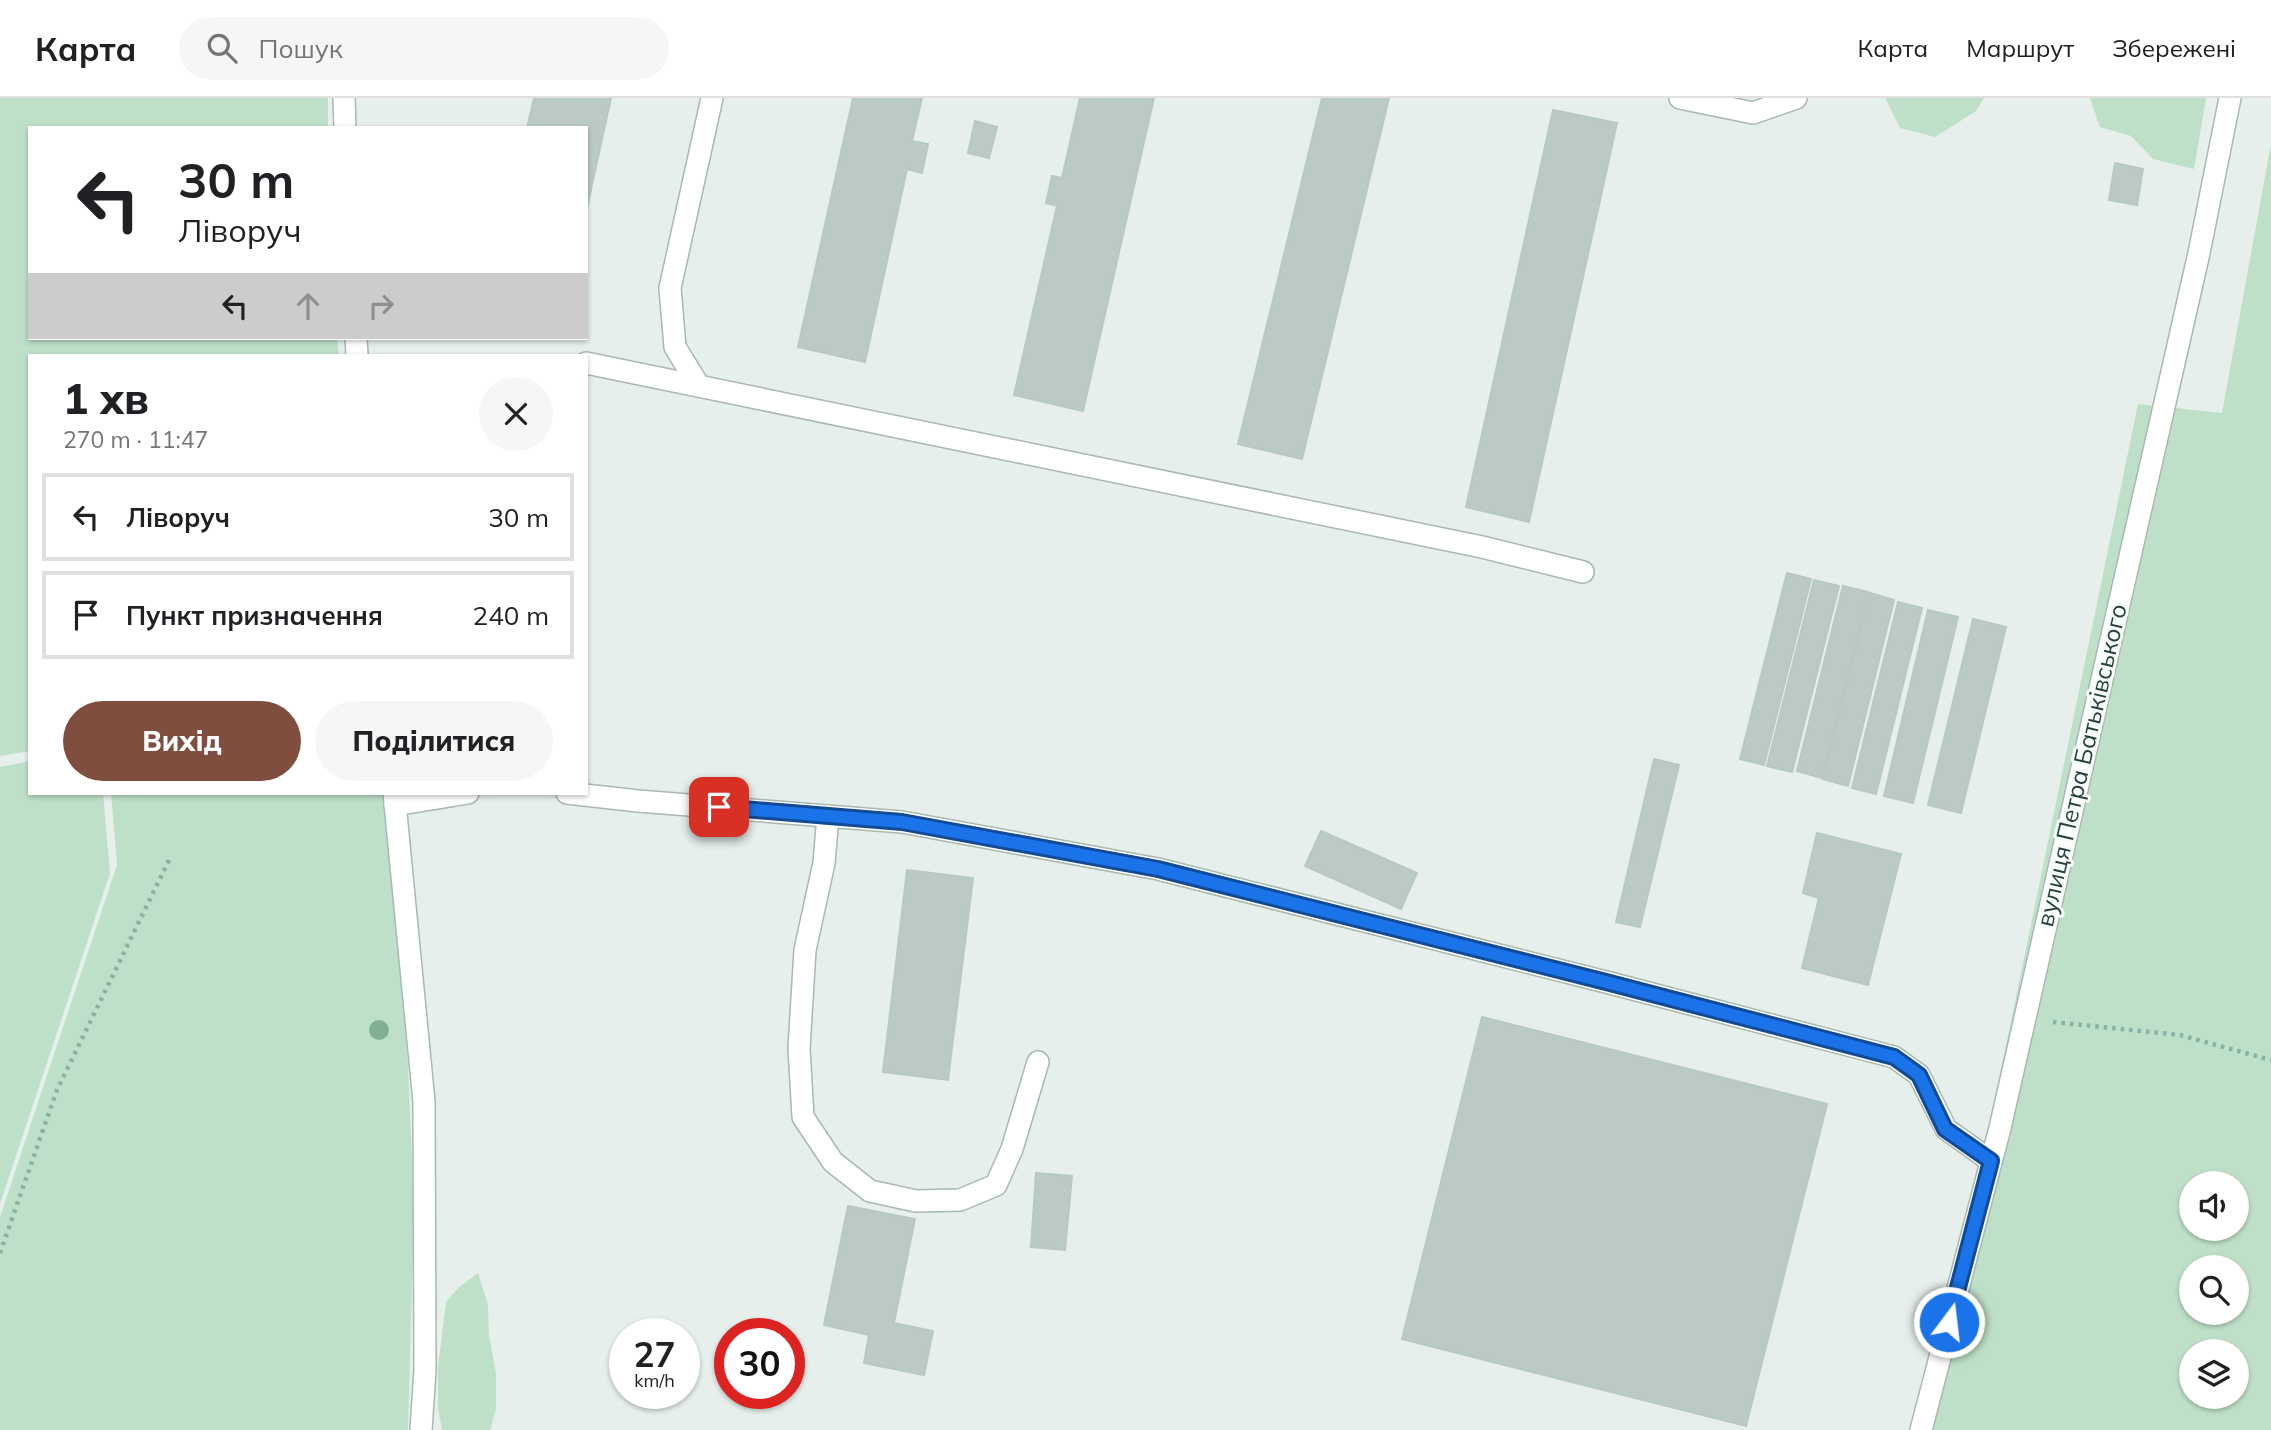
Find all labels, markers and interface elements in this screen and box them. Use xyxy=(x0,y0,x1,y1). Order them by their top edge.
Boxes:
search box xyxy=(179,17,669,80)
text: Карта xyxy=(35,28,137,69)
icon: search xyxy=(203,29,241,67)
text: Пошук xyxy=(259,32,343,65)
text: Карта xyxy=(1858,33,1928,63)
text: Маршрут xyxy=(1966,33,2074,63)
text: Збережені xyxy=(2112,33,2236,63)
text: 30 m xyxy=(178,149,294,210)
icon: left xyxy=(63,154,154,245)
text: Ліворуч xyxy=(178,210,301,250)
icon: left xyxy=(216,287,254,325)
icon: ahead xyxy=(289,287,327,325)
icon: right xyxy=(362,287,400,325)
text: 1 хв xyxy=(63,372,149,425)
button: close xyxy=(479,377,553,451)
text: 270 m · 11:47 xyxy=(63,425,208,454)
icon: left xyxy=(67,498,105,536)
text: Ліворуч xyxy=(126,501,230,534)
text: 30 m xyxy=(488,501,549,534)
icon: arrive xyxy=(67,596,105,634)
text: Пункт призначення xyxy=(126,599,383,632)
text: 240 m xyxy=(473,599,549,632)
street label: вулиця Петра Батьківського xyxy=(2029,601,2133,929)
button: Вихід xyxy=(63,701,301,781)
button: Поділитися xyxy=(315,701,553,781)
pin xyxy=(689,777,749,837)
icon: arrive xyxy=(700,788,738,826)
map controls xyxy=(2179,1171,2249,1409)
button: sound xyxy=(2179,1171,2249,1241)
button: search xyxy=(2179,1255,2249,1325)
position arrow xyxy=(1912,1285,1986,1359)
speed limit sign: 30 xyxy=(714,1318,805,1409)
text: 27 xyxy=(633,1332,676,1376)
button: layers xyxy=(2179,1339,2249,1409)
text: km/h xyxy=(634,1369,675,1392)

